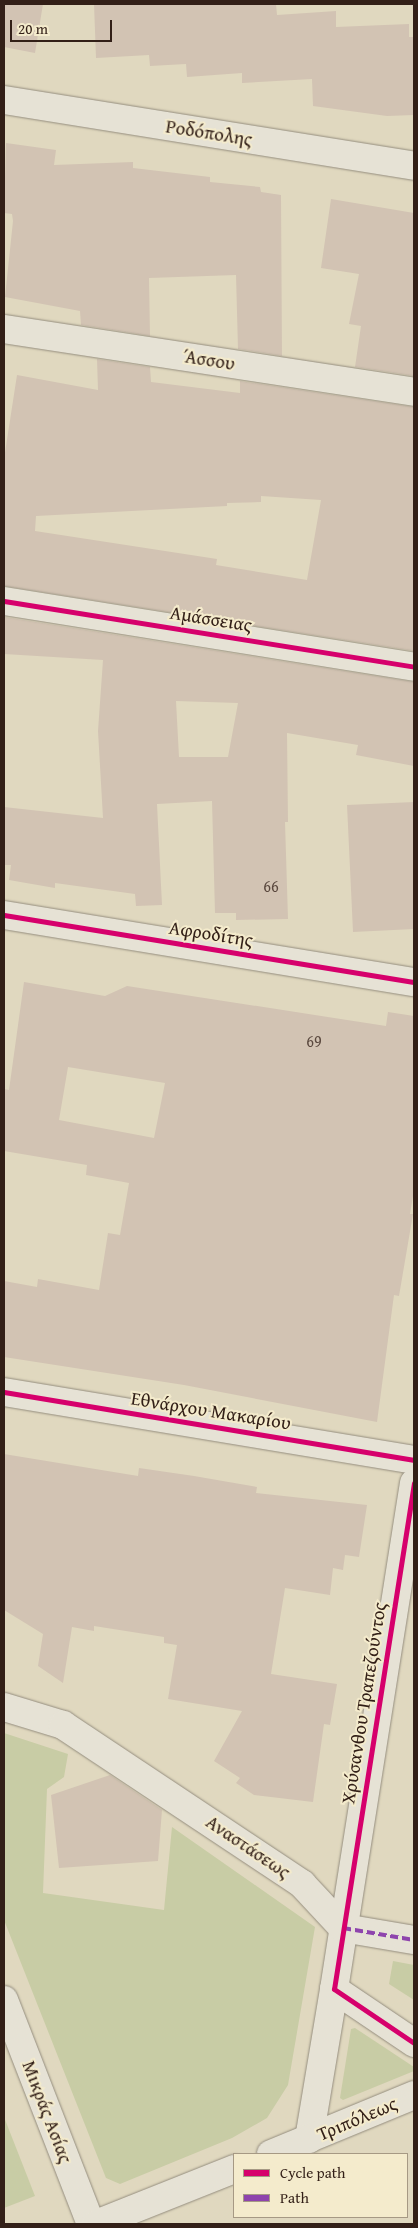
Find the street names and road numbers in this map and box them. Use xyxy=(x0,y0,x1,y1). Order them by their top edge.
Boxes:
street label: Ροδόπολης xyxy=(164,115,254,151)
street label: Άσσου xyxy=(181,345,237,375)
street label: Αμάσσειας xyxy=(168,601,254,637)
street label: Αφροδίτης xyxy=(167,916,255,952)
street label: Εθνάρχου Μακαρίου xyxy=(129,1387,293,1435)
street label: Χρύσανθου Τραπεζούντος xyxy=(337,1600,391,1806)
street label: Αναστάσεως xyxy=(202,1810,294,1884)
street label: Μικράς Ασίας xyxy=(17,2058,77,2166)
street label: Τριπόλεως xyxy=(314,2092,400,2146)

